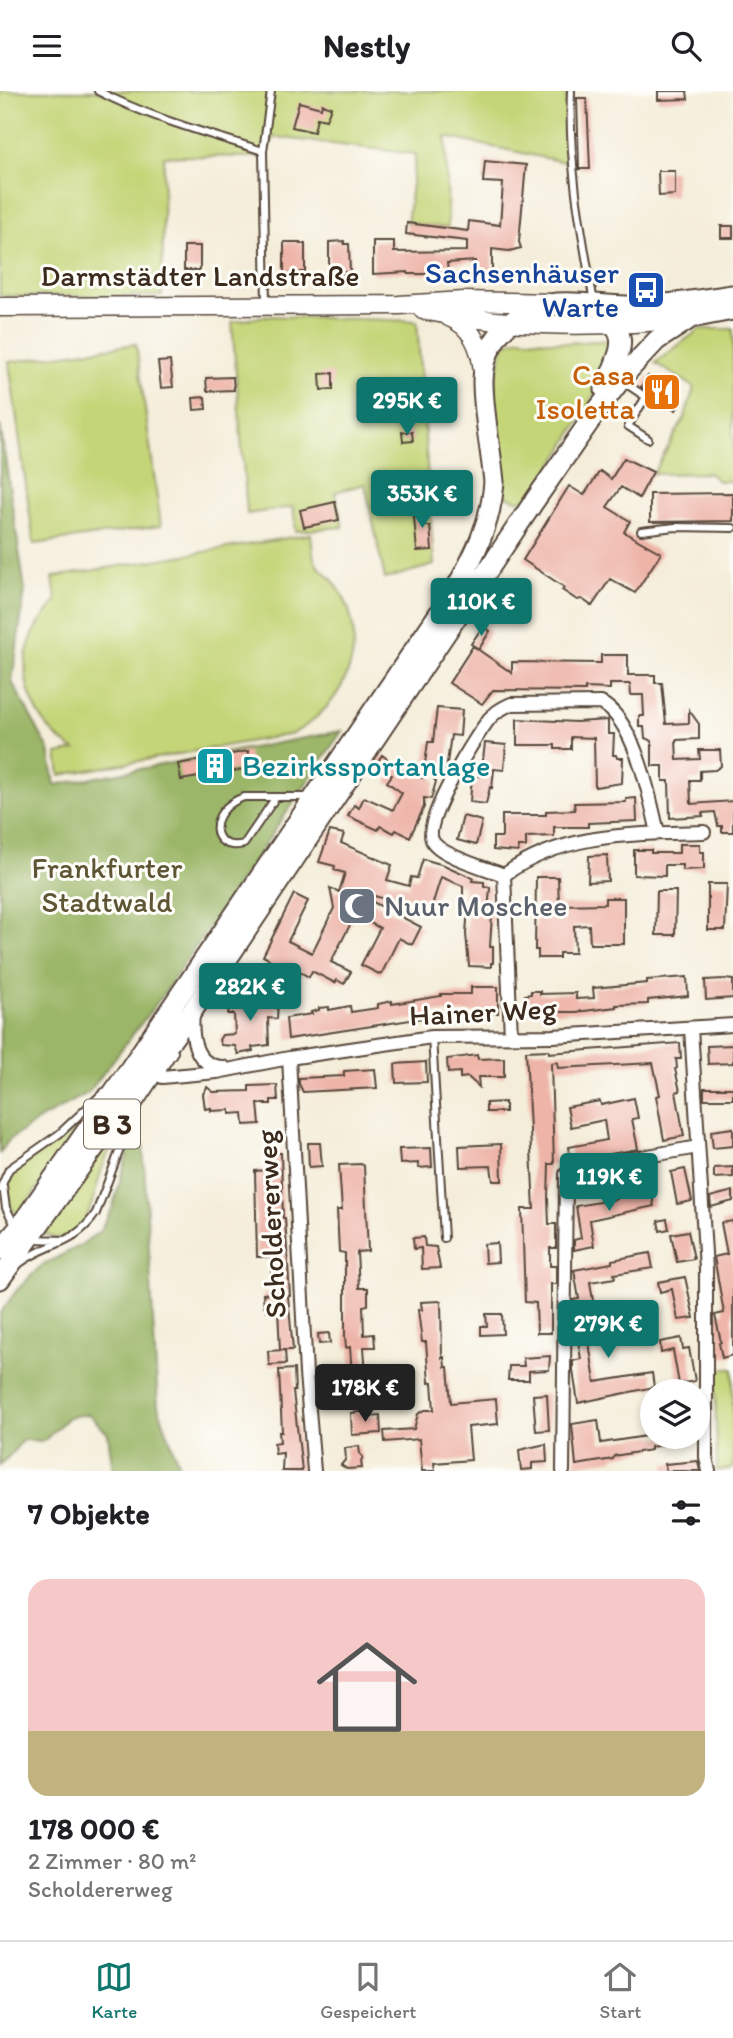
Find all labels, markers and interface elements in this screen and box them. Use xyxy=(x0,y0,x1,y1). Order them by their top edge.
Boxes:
icon: menu xyxy=(28,27,66,65)
text: Nestly xyxy=(323,27,410,65)
icon: search xyxy=(667,27,705,65)
place label: Sachsenhäuser Warte xyxy=(425,254,619,325)
street label: Darmstädter Landstraße xyxy=(40,257,360,294)
bus stop icon: Sachsenhäuser Warte xyxy=(625,269,667,311)
place label: Casa Isoletta xyxy=(535,356,635,427)
restaurant icon: Casa Isoletta xyxy=(641,371,683,413)
pin: 295K € xyxy=(350,377,464,437)
text: 295K € xyxy=(372,386,442,414)
pin: 353K € xyxy=(365,471,479,530)
text: 353K € xyxy=(387,479,457,507)
pin: 110K € xyxy=(424,579,538,638)
text: 110K € xyxy=(447,587,515,615)
building icon: Bezirkssportanlage xyxy=(194,745,236,787)
place label: Bezirkssportanlage xyxy=(242,747,491,784)
park label: Frankfurter Stadtwald xyxy=(32,849,183,920)
mosque icon: Nuur Moschee xyxy=(336,885,378,927)
place label: Nuur Moschee xyxy=(384,887,567,924)
pin: 282K € xyxy=(193,963,307,1023)
text: 282K € xyxy=(215,972,285,1000)
street label: Hainer Weg xyxy=(408,989,558,1034)
road number: B 3 xyxy=(84,1100,140,1149)
street label: Scholdererweg xyxy=(247,1128,294,1319)
pin: 119K € xyxy=(552,1153,666,1213)
text: 119K € xyxy=(576,1162,642,1190)
pin: 279K € xyxy=(551,1301,665,1360)
text: 279K € xyxy=(574,1309,642,1337)
pin: 178K € xyxy=(308,1365,422,1424)
text: 178K € xyxy=(331,1373,399,1401)
map controls xyxy=(640,1379,710,1449)
button: layers xyxy=(640,1379,710,1449)
icon: filters xyxy=(667,1494,705,1532)
text: 7 Objekte xyxy=(28,1495,150,1532)
icon: home xyxy=(304,1624,430,1750)
text: 178 000 € xyxy=(28,1810,159,1847)
text: 2 Zimmer · 80 m² xyxy=(28,1847,197,1875)
text: Scholdererweg xyxy=(28,1875,173,1903)
tab: Karte xyxy=(91,1958,137,2023)
tab: Gespeichert xyxy=(320,1958,417,2023)
tab: Start xyxy=(599,1958,641,2023)

